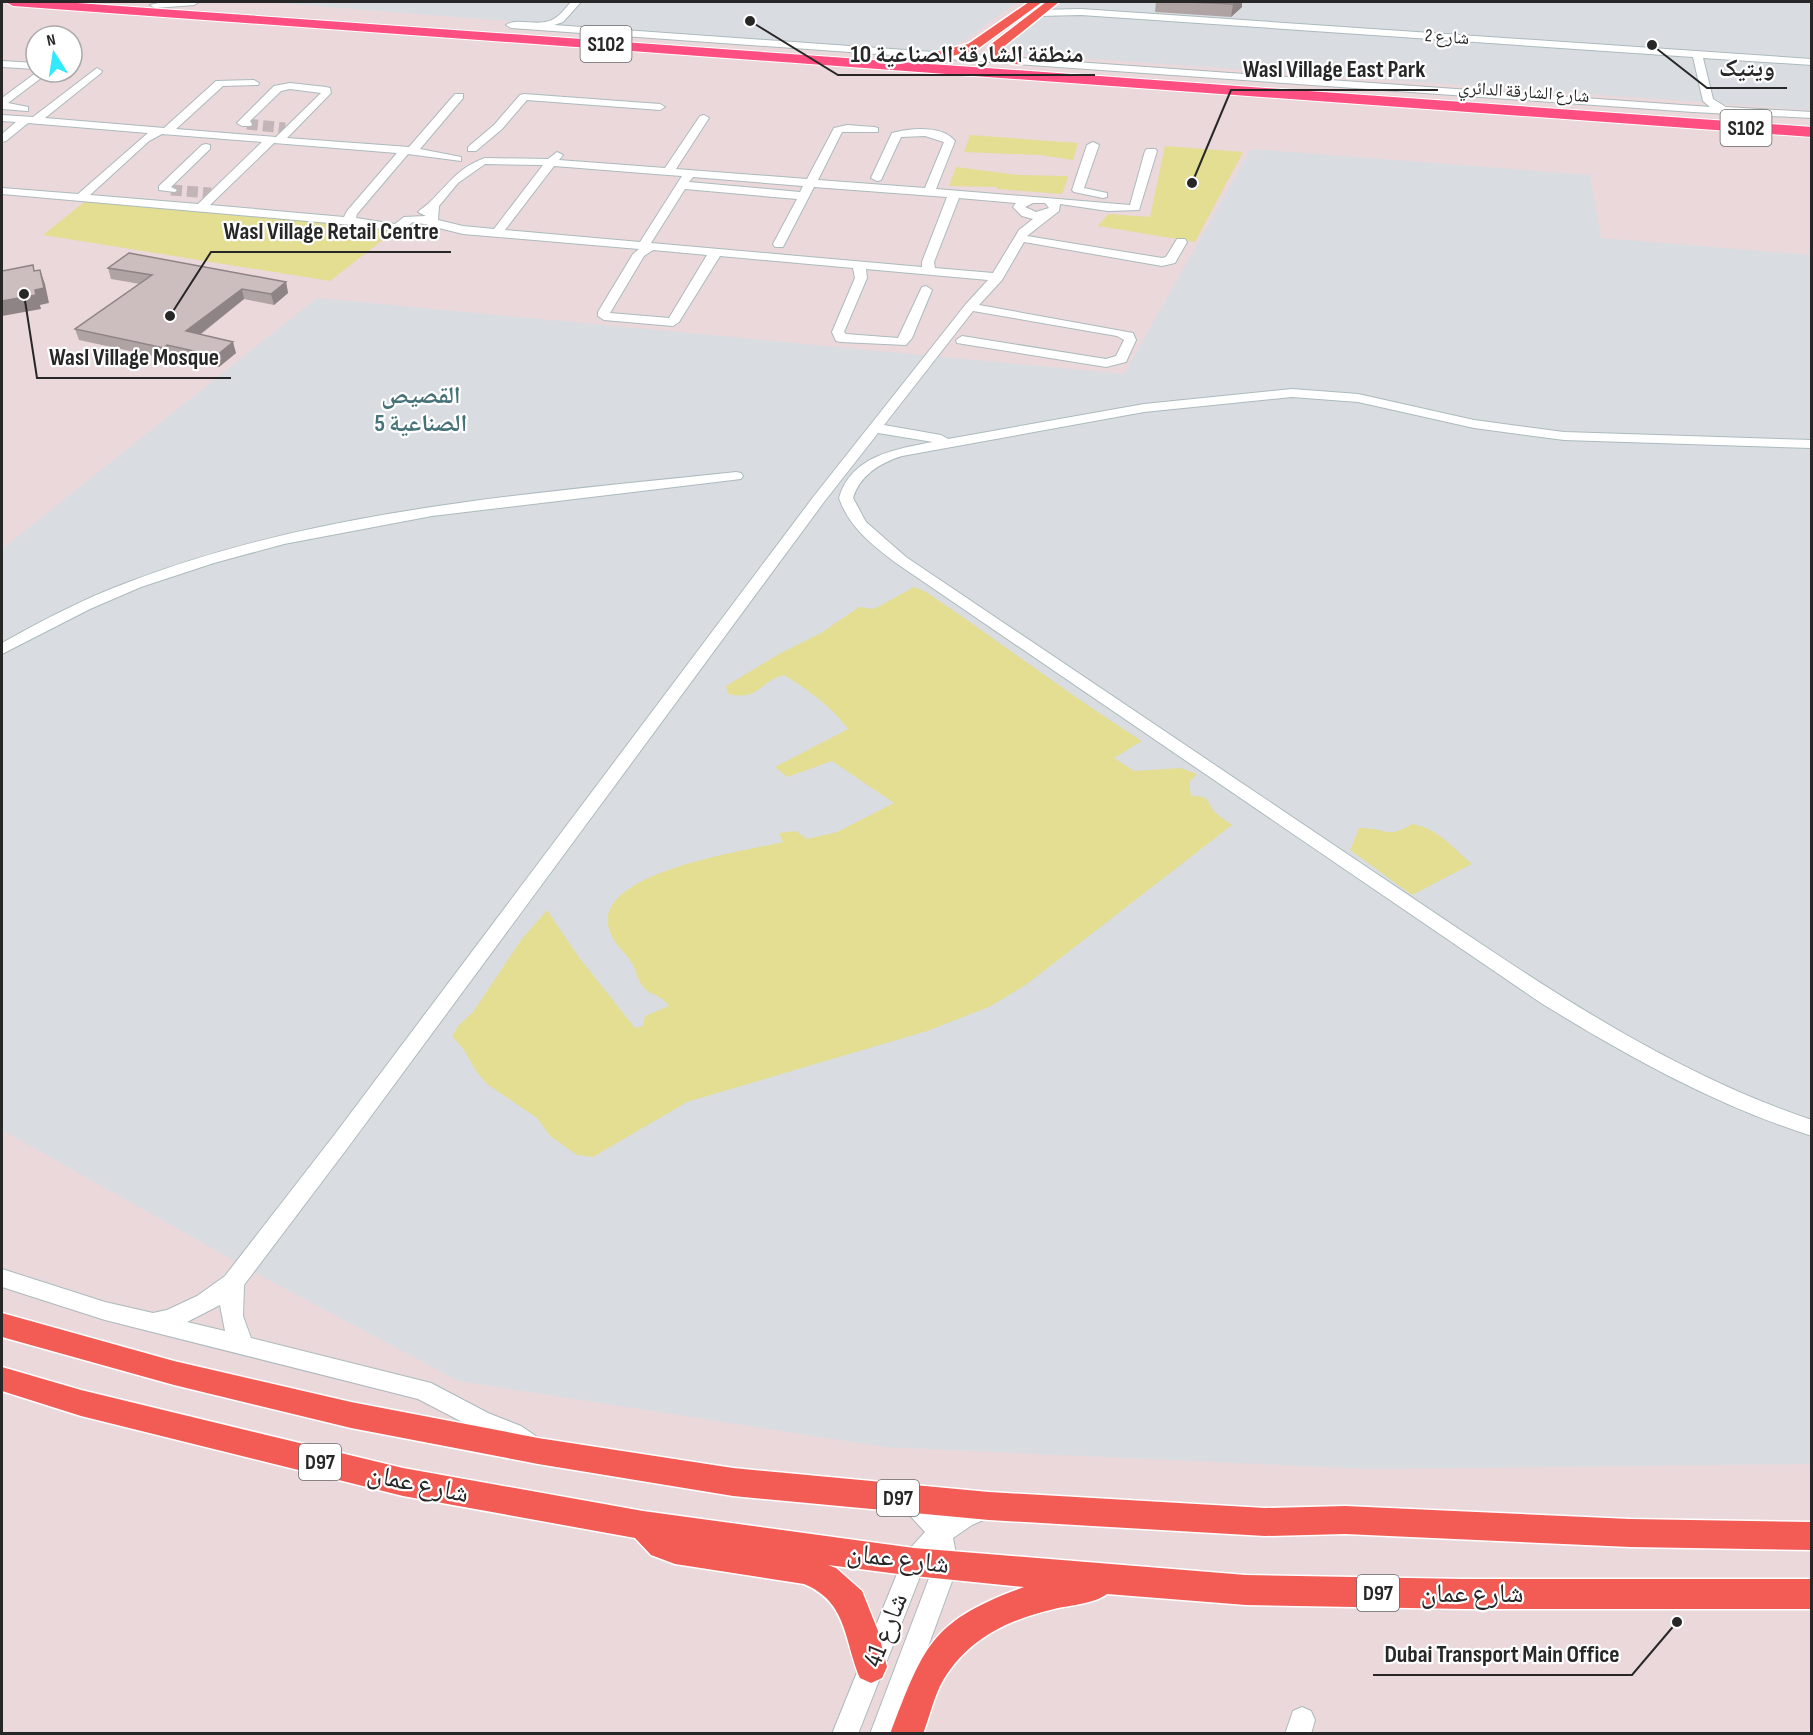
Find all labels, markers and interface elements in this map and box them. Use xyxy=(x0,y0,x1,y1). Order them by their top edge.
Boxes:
north arrow xyxy=(24,24,84,84)
street label: شارع 2 xyxy=(1424,25,1470,49)
road number: S102 xyxy=(580,26,632,62)
text: N xyxy=(45,31,57,51)
callout: منطقة الشارقة الصناعية 10 xyxy=(838,33,1095,75)
text: منطقة الشارقة الصناعية 10 xyxy=(850,40,1084,69)
callout: ویتیک xyxy=(1707,46,1787,88)
callout: Wasl Village East Park xyxy=(1231,48,1438,90)
text: ویتیک xyxy=(1719,54,1775,83)
text: Wasl Village East Park xyxy=(1243,55,1425,84)
street label: شارع الشارقة الدائري xyxy=(1457,77,1590,111)
road number: S102 xyxy=(1720,110,1772,146)
callout: Wasl Village Retail Centre xyxy=(211,210,451,252)
text: Wasl Village Retail Centre xyxy=(223,217,439,246)
callout: Wasl Village Mosque xyxy=(37,336,231,378)
text: Wasl Village Mosque xyxy=(49,343,219,372)
district label: القصيص الصناعية 5 xyxy=(375,381,467,438)
road number: D97 xyxy=(299,1444,341,1480)
street label: شارع عمان xyxy=(364,1458,472,1510)
road number: D97 xyxy=(877,1480,919,1516)
street label: شارع عمان xyxy=(845,1537,951,1581)
road number: D97 xyxy=(1357,1575,1399,1611)
street label: شارع عمان xyxy=(1420,1578,1524,1610)
street label: شارع 41 xyxy=(857,1589,915,1671)
callout: Dubai Transport Main Office xyxy=(1373,1633,1632,1675)
text: Dubai Transport Main Office xyxy=(1384,1640,1620,1669)

